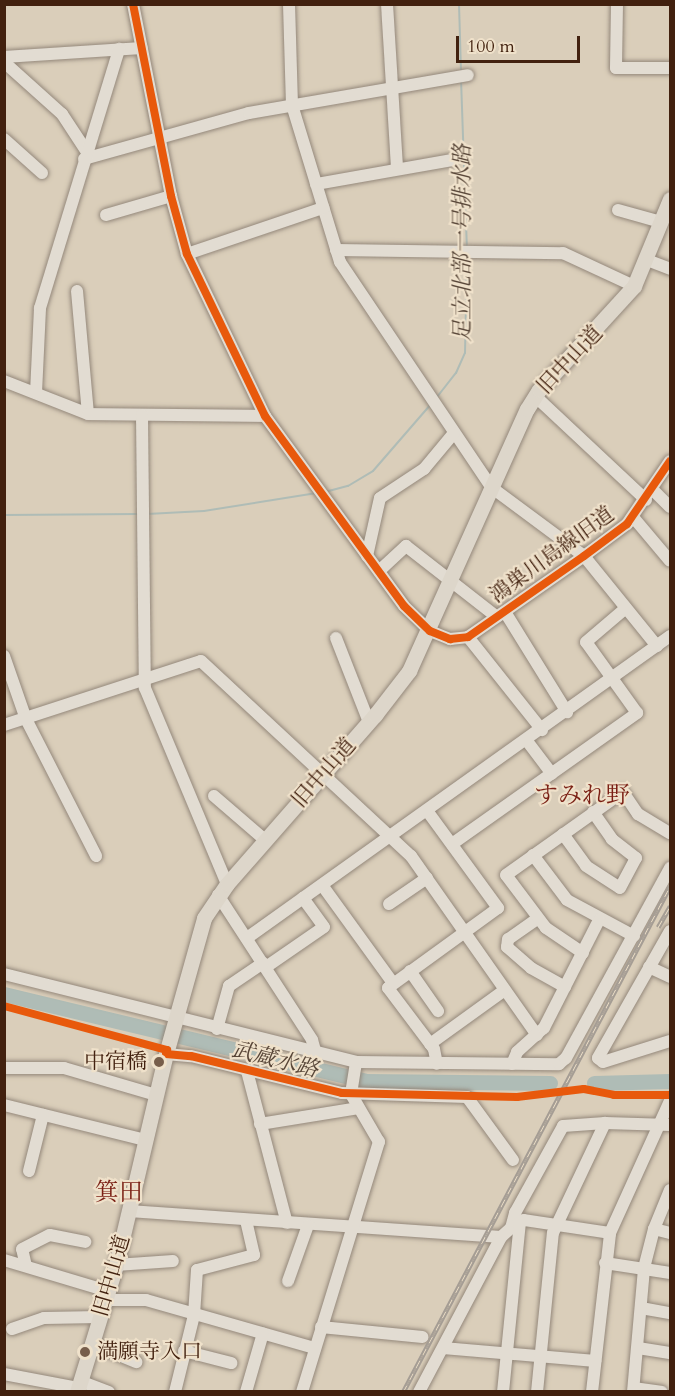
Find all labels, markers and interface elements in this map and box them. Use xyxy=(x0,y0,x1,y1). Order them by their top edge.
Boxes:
scale bar xyxy=(459,24,584,62)
text: 100 m xyxy=(467,34,515,59)
water label: 足立北部一号排水路 xyxy=(450,144,476,342)
street label: 旧中山道 xyxy=(532,321,608,399)
street label: 鴻巣川島線旧道 xyxy=(485,502,619,608)
street label: 旧中山道 xyxy=(287,733,361,813)
district label: すみれ野 xyxy=(534,782,630,810)
water label: 武蔵水路 xyxy=(229,1037,321,1083)
place label: 中宿橋 xyxy=(84,1049,147,1075)
marker: 中宿橋 xyxy=(152,1055,166,1069)
district label: 箕田 xyxy=(95,1179,143,1207)
street label: 旧中山道 xyxy=(88,1232,136,1320)
place label: 満願寺入口 xyxy=(97,1339,202,1365)
marker: 満願寺入口 xyxy=(78,1345,92,1359)

